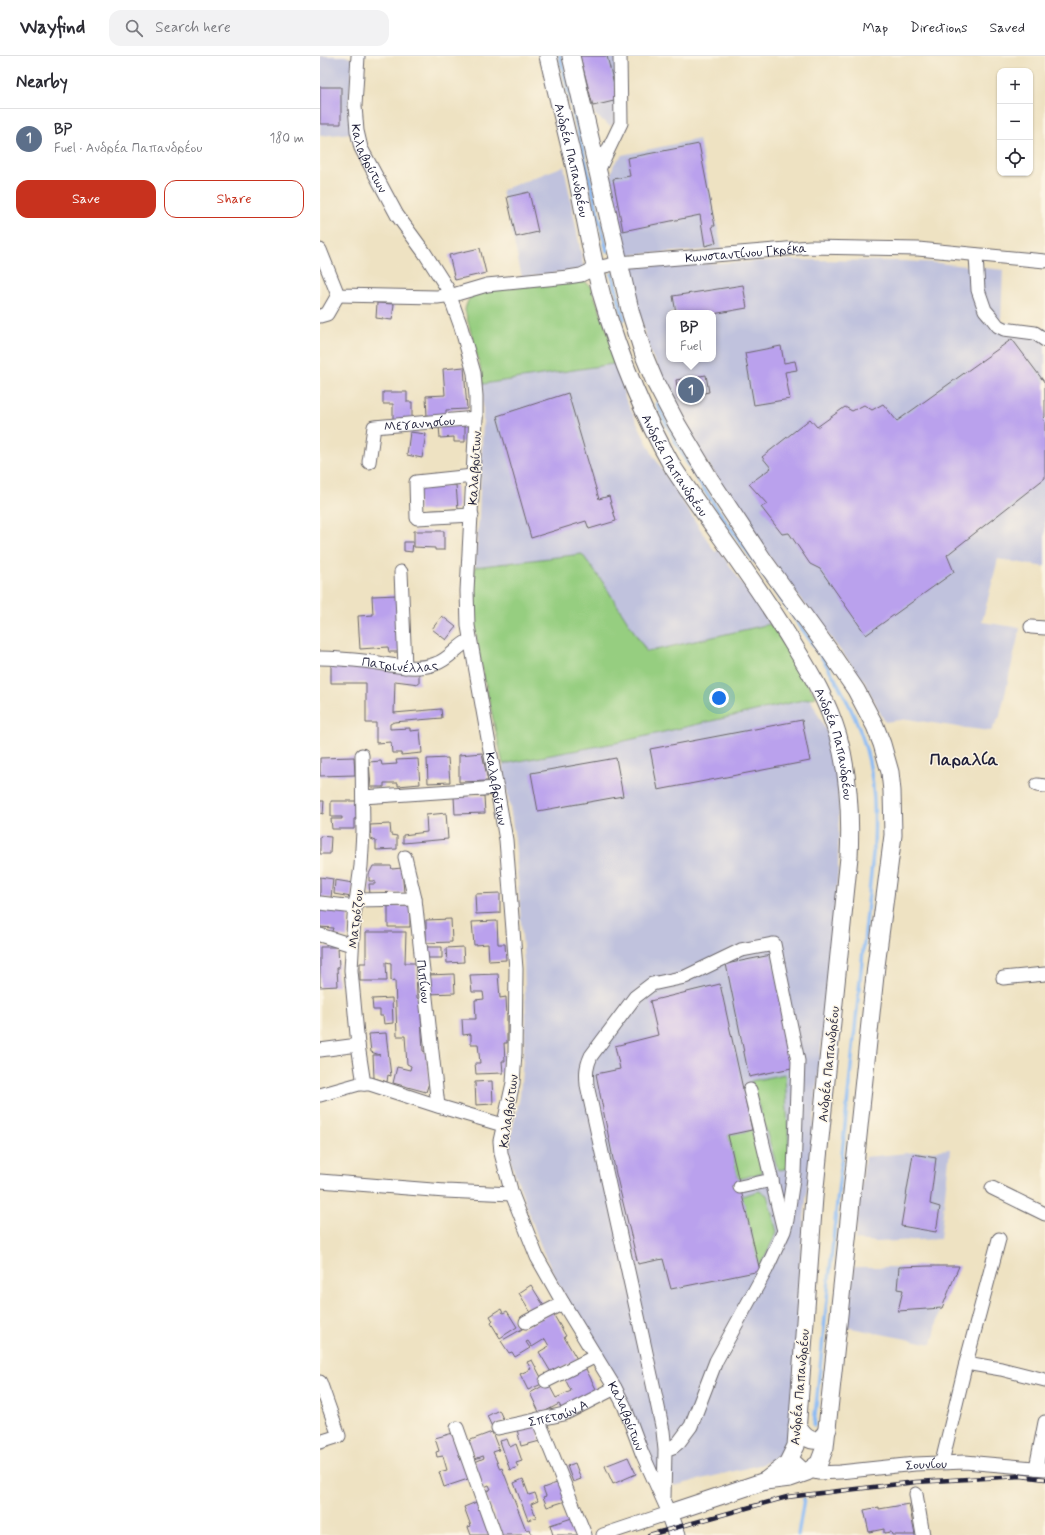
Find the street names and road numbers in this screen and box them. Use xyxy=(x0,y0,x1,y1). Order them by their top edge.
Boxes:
street label: Ανδρέα Παπανδρέου xyxy=(550,102,592,219)
street label: Καλαβρύτων xyxy=(346,123,391,196)
street label: Κωνσταντίνου Γκρέκα xyxy=(685,240,807,267)
street label: Ανδρέα Παπανδρέου xyxy=(637,412,711,521)
street label: Μεγανησίου xyxy=(383,413,456,436)
street label: Καλαβρύτων xyxy=(465,430,486,505)
street label: Πατρινέλλας xyxy=(361,654,440,677)
street label: Ανδρέα Παπανδρέου xyxy=(810,685,856,801)
street label: Καλαβρύτων xyxy=(481,751,510,827)
street label: Ματρόζου xyxy=(345,889,368,949)
street label: Πιπίνου xyxy=(412,959,434,1004)
street label: Ανδρέα Παπανδρέου xyxy=(815,1005,844,1123)
street label: Καλαβρύτων xyxy=(496,1073,523,1149)
street label: Ανδρέα Παπανδρέου xyxy=(787,1328,814,1446)
street label: Καλαβρύτων xyxy=(603,1379,647,1454)
street label: Σπετσών Α xyxy=(527,1396,591,1431)
street label: Σουνίου xyxy=(905,1456,947,1475)

